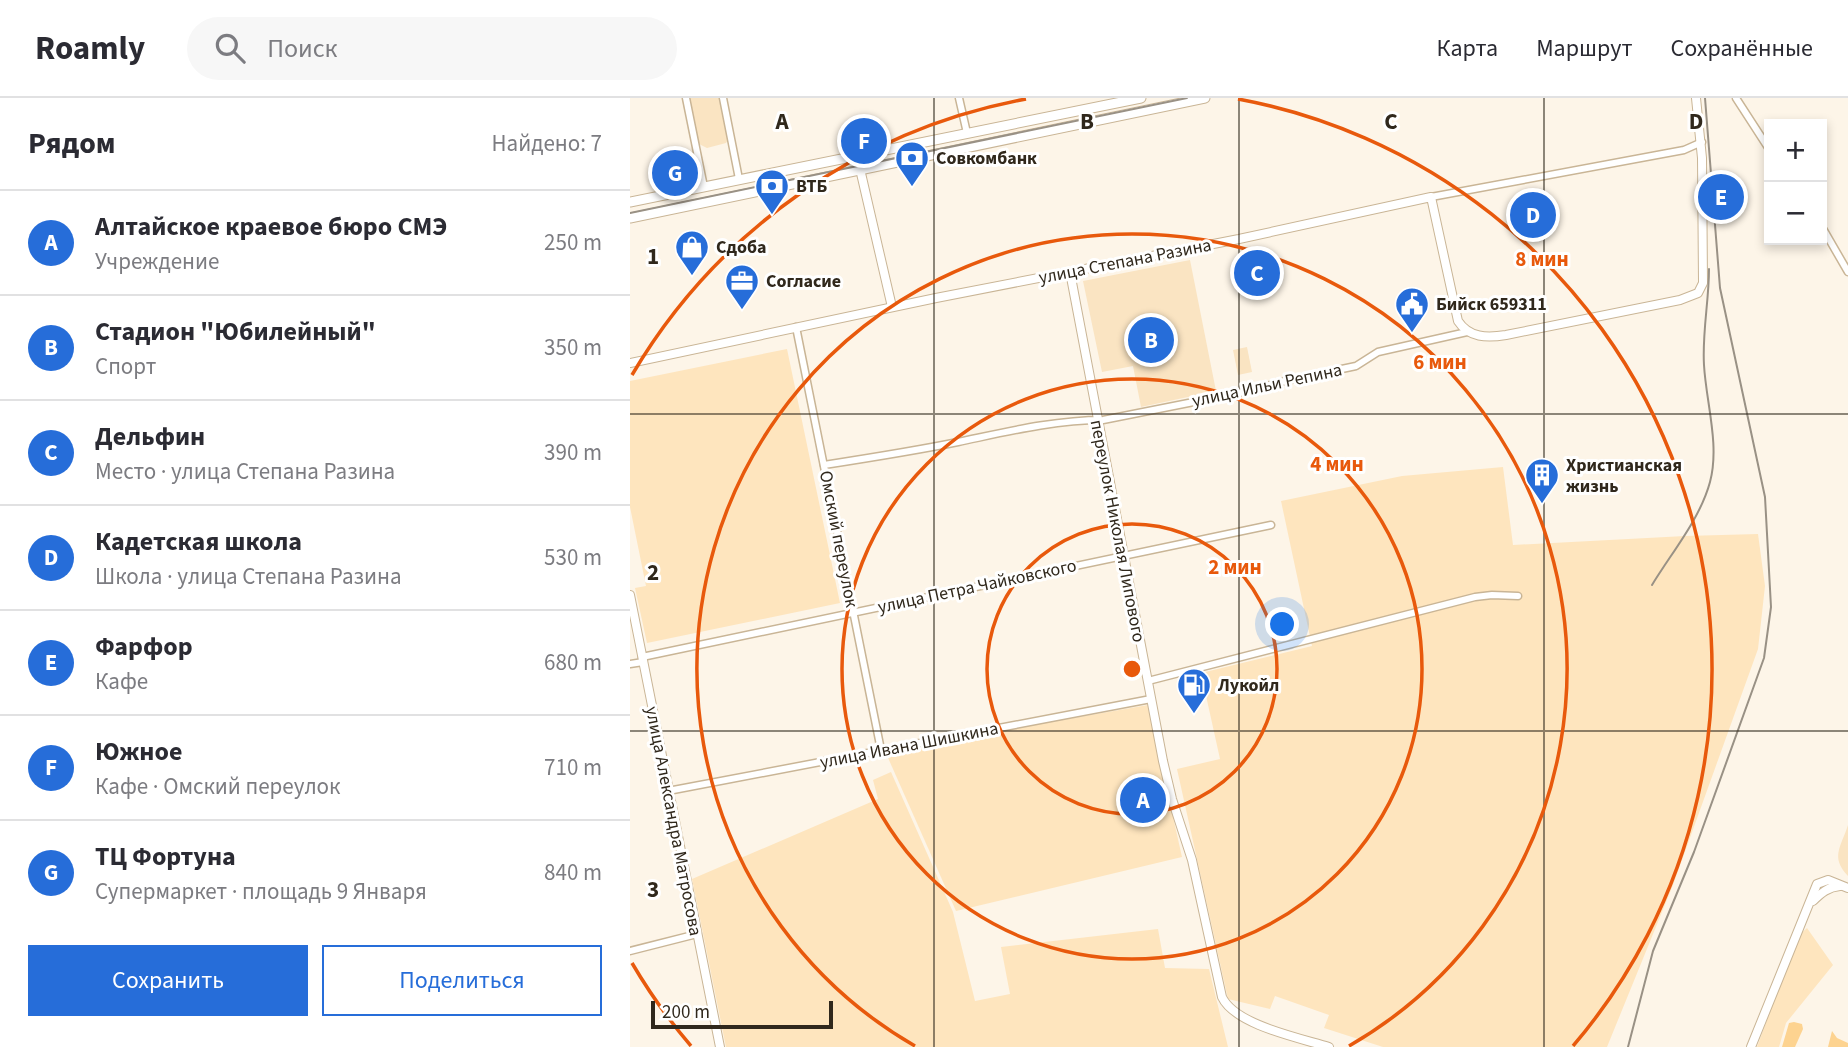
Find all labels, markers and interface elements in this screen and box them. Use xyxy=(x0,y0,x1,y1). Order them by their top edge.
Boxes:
search box xyxy=(187,17,677,80)
text: Roamly xyxy=(35,25,145,72)
icon: search xyxy=(211,29,249,67)
text: Поиск xyxy=(267,30,337,67)
text: Карта xyxy=(1437,31,1498,66)
text: Маршрут xyxy=(1536,31,1632,66)
text: Сохранённые xyxy=(1670,31,1813,66)
text: A xyxy=(774,105,789,138)
text: B xyxy=(1080,105,1094,138)
text: C xyxy=(1384,105,1398,138)
text: D xyxy=(1689,105,1703,138)
pin: F xyxy=(841,115,887,167)
map controls xyxy=(1764,119,1827,245)
button: + xyxy=(1764,119,1827,182)
text: Рядом xyxy=(28,122,116,165)
text: Найдено: 7 xyxy=(492,127,602,160)
bank icon: Совкомбанк xyxy=(893,139,931,188)
place label: Совкомбанк xyxy=(936,146,1037,171)
pin: G xyxy=(652,147,698,199)
bank icon: ВТБ xyxy=(753,167,791,216)
pin: E xyxy=(1698,171,1744,223)
place label: ВТБ xyxy=(796,174,827,199)
button: − xyxy=(1764,182,1827,245)
pin: D xyxy=(1510,189,1556,241)
text: Алтайское краевое бюро СМЭ xyxy=(95,208,447,245)
text: A xyxy=(44,226,58,259)
text: 250 m xyxy=(544,226,602,259)
shop icon: Сдоба xyxy=(673,228,711,277)
street label: улица Степана Разина xyxy=(1037,232,1214,290)
place label: Сдоба xyxy=(716,235,766,260)
text: 1 xyxy=(647,240,659,273)
text: 8 мин xyxy=(1515,244,1569,274)
text: Учреждение xyxy=(95,245,219,278)
pin: C xyxy=(1234,247,1280,299)
office icon: Согласие xyxy=(723,262,761,311)
place label: Согласие xyxy=(766,269,841,294)
public building icon: Бийск 659311 xyxy=(1393,285,1431,334)
place label: Бийск 659311 xyxy=(1436,292,1547,317)
text: Стадион "Юбилейный" xyxy=(95,313,376,350)
pin: B xyxy=(1128,314,1174,366)
text: B xyxy=(44,331,58,364)
text: 350 m xyxy=(544,331,602,364)
text: 6 мин xyxy=(1413,347,1467,377)
text: Спорт xyxy=(95,350,156,383)
street label: улица Ильи Репина xyxy=(1190,357,1344,414)
text: Дельфин xyxy=(95,418,205,455)
street label: переулок Николая Липового xyxy=(1084,418,1151,645)
text: C xyxy=(44,436,58,469)
text: 390 m xyxy=(544,436,602,469)
text: 4 мин xyxy=(1310,449,1364,479)
place label: Христианская жизнь xyxy=(1566,453,1682,499)
text: Место · улица Степана Разина xyxy=(95,455,395,488)
building icon: Христианская жизнь xyxy=(1523,456,1561,505)
street label: Омский переулок xyxy=(813,469,864,610)
text: Кадетская школа xyxy=(95,523,302,560)
text: D xyxy=(44,541,58,574)
text: 530 m xyxy=(544,541,602,574)
text: 2 мин xyxy=(1208,552,1262,582)
street label: улица Петра Чайковского xyxy=(876,553,1079,620)
text: 2 xyxy=(647,556,659,589)
text: Школа · улица Степана Разина xyxy=(95,560,401,593)
your location xyxy=(1265,607,1299,641)
text: Фарфор xyxy=(95,628,193,665)
text: E xyxy=(45,646,57,679)
text: 680 m xyxy=(544,646,602,679)
centre of rings xyxy=(1120,657,1144,681)
text: Кафе xyxy=(95,665,148,698)
fuel station icon: Лукойл xyxy=(1175,666,1213,715)
place label: Лукойл xyxy=(1217,673,1279,698)
street label: улица Александра Матросова xyxy=(639,704,708,938)
street label: улица Ивана Шишкина xyxy=(818,716,1000,775)
text: Южное xyxy=(95,733,182,770)
text: F xyxy=(45,751,57,784)
text: 710 m xyxy=(544,751,602,784)
text: Кафе · Омский переулок xyxy=(95,770,340,803)
pin: A xyxy=(1120,774,1166,826)
text: ТЦ Фортуна xyxy=(95,838,236,875)
text: G xyxy=(44,856,58,889)
text: 840 m xyxy=(544,856,602,889)
text: 3 xyxy=(647,873,659,906)
text: Супермаркет · площадь 9 Января xyxy=(95,875,427,908)
button: Сохранить xyxy=(28,945,308,1016)
button: Поделиться xyxy=(322,945,602,1016)
scale bar xyxy=(651,998,833,1030)
text: 200 m xyxy=(662,999,710,1026)

